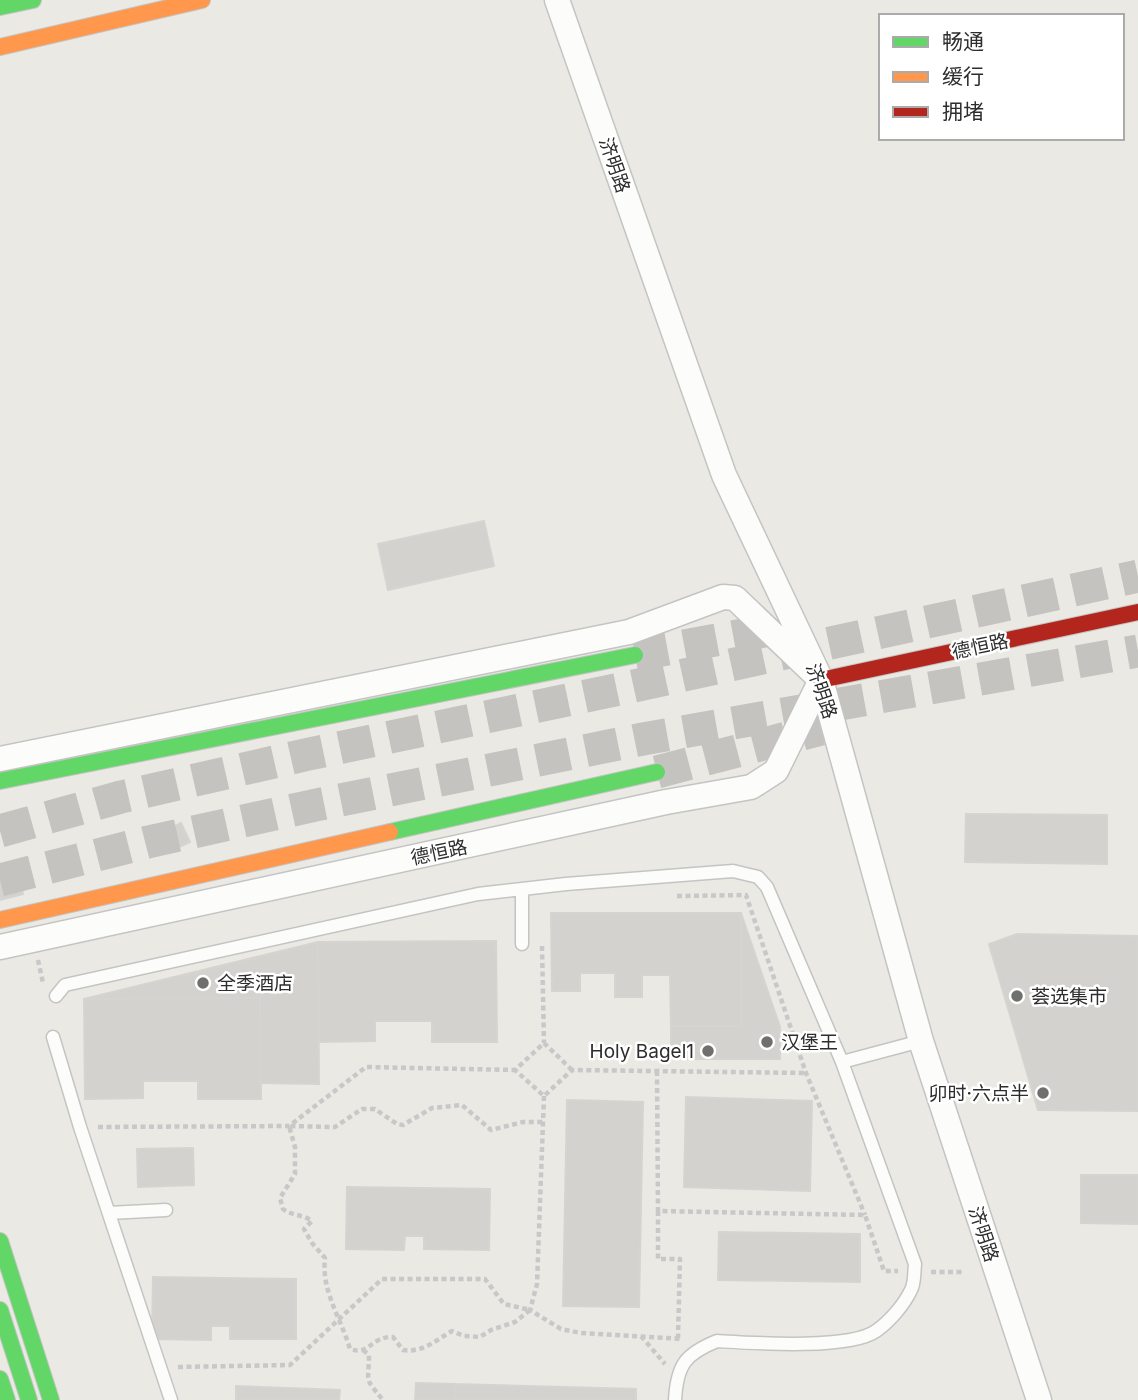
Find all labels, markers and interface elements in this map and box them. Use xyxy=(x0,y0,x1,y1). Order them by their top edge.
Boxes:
legend xyxy=(879,14,1124,140)
text: 畅通 xyxy=(942,29,984,54)
text: 缓行 xyxy=(942,64,984,89)
text: 拥堵 xyxy=(942,99,984,124)
street label: 济明路 xyxy=(594,134,635,196)
street label: 德恒路 xyxy=(950,629,1010,664)
street label: 济明路 xyxy=(801,660,842,722)
street label: 德恒路 xyxy=(409,835,469,870)
place label: 全季酒店 xyxy=(217,972,293,995)
marker: 全季酒店 xyxy=(195,975,211,991)
place label: 荟选集市 xyxy=(1031,985,1107,1008)
marker: 荟选集市 xyxy=(1009,988,1025,1004)
place label: 汉堡王 xyxy=(781,1031,838,1054)
marker: 汉堡王 xyxy=(759,1034,775,1050)
place label: Holy Bagel1 xyxy=(590,1040,694,1063)
marker: Holy Bagel1 xyxy=(700,1043,716,1059)
place label: 卯时·六点半 xyxy=(929,1082,1029,1105)
marker: 卯时·六点半 xyxy=(1035,1085,1051,1101)
street label: 济明路 xyxy=(964,1203,1003,1265)

